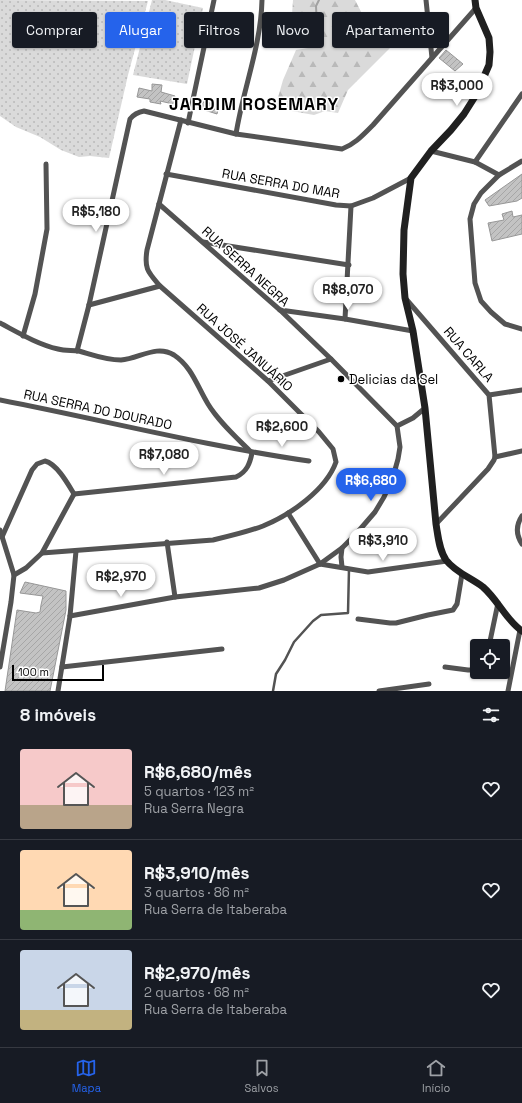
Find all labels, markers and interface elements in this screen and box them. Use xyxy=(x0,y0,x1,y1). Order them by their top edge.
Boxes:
chip: Comprar xyxy=(12,12,97,48)
chip: Alugar xyxy=(105,12,176,48)
chip: Filtros xyxy=(184,12,254,48)
chip: Novo xyxy=(262,12,324,48)
chip: Apartamento xyxy=(332,12,449,48)
pin: R$3,000 xyxy=(420,73,494,107)
text: R$3,000 xyxy=(431,77,483,94)
district label: JARDIM ROSEMARY xyxy=(169,93,339,115)
street label: RUA SERRA DO MAR xyxy=(221,165,341,202)
pin: R$5,180 xyxy=(59,199,133,233)
text: R$5,180 xyxy=(71,203,121,220)
street label: RUA SERRA NEGRA xyxy=(198,223,293,310)
pin: R$8,070 xyxy=(311,277,385,311)
text: R$8,070 xyxy=(322,281,374,298)
street label: RUA JOSÉ JANUÁRIO xyxy=(193,300,296,395)
street label: RUA CARLA xyxy=(440,323,497,386)
place label: Delicias da Sel xyxy=(349,371,438,388)
marker: Delicias da Sel xyxy=(336,374,346,384)
street label: RUA SERRA DO DOURADO xyxy=(22,385,174,434)
pin: R$2,600 xyxy=(245,414,319,448)
text: R$2,600 xyxy=(256,418,308,435)
pin: R$7,080 xyxy=(127,442,201,476)
text: R$7,080 xyxy=(139,446,189,463)
pin: R$6,680 xyxy=(334,468,408,502)
text: R$6,680 xyxy=(345,472,397,489)
pin: R$3,910 xyxy=(346,528,420,562)
text: R$3,910 xyxy=(358,532,408,549)
pin: R$2,970 xyxy=(84,564,158,598)
text: R$2,970 xyxy=(96,568,146,585)
map controls xyxy=(470,639,510,679)
button: locate xyxy=(470,639,510,679)
scale bar xyxy=(12,663,104,682)
text: 100 m xyxy=(18,665,49,679)
text: 8 imóveis xyxy=(20,704,96,726)
icon: filters xyxy=(480,704,502,726)
text: R$6,680/mês xyxy=(144,761,252,783)
icon: home xyxy=(52,765,100,813)
icon: heart xyxy=(480,778,502,800)
text: 5 quartos · 123 m² xyxy=(144,783,254,800)
text: Rua Serra Negra xyxy=(144,800,244,817)
text: R$3,910/mês xyxy=(144,862,249,884)
icon: home xyxy=(52,866,100,914)
icon: heart xyxy=(480,879,502,901)
text: 3 quartos · 86 m² xyxy=(144,884,249,901)
text: Rua Serra de Itaberaba xyxy=(144,901,287,918)
text: R$2,970/mês xyxy=(144,962,250,984)
icon: home xyxy=(52,966,100,1014)
icon: heart xyxy=(480,979,502,1001)
text: 2 quartos · 68 m² xyxy=(144,984,249,1001)
text: Rua Serra de Itaberaba xyxy=(144,1001,287,1018)
tab: Mapa xyxy=(72,1057,101,1095)
tab: Salvos xyxy=(244,1057,279,1095)
tab: Início xyxy=(422,1057,450,1095)

